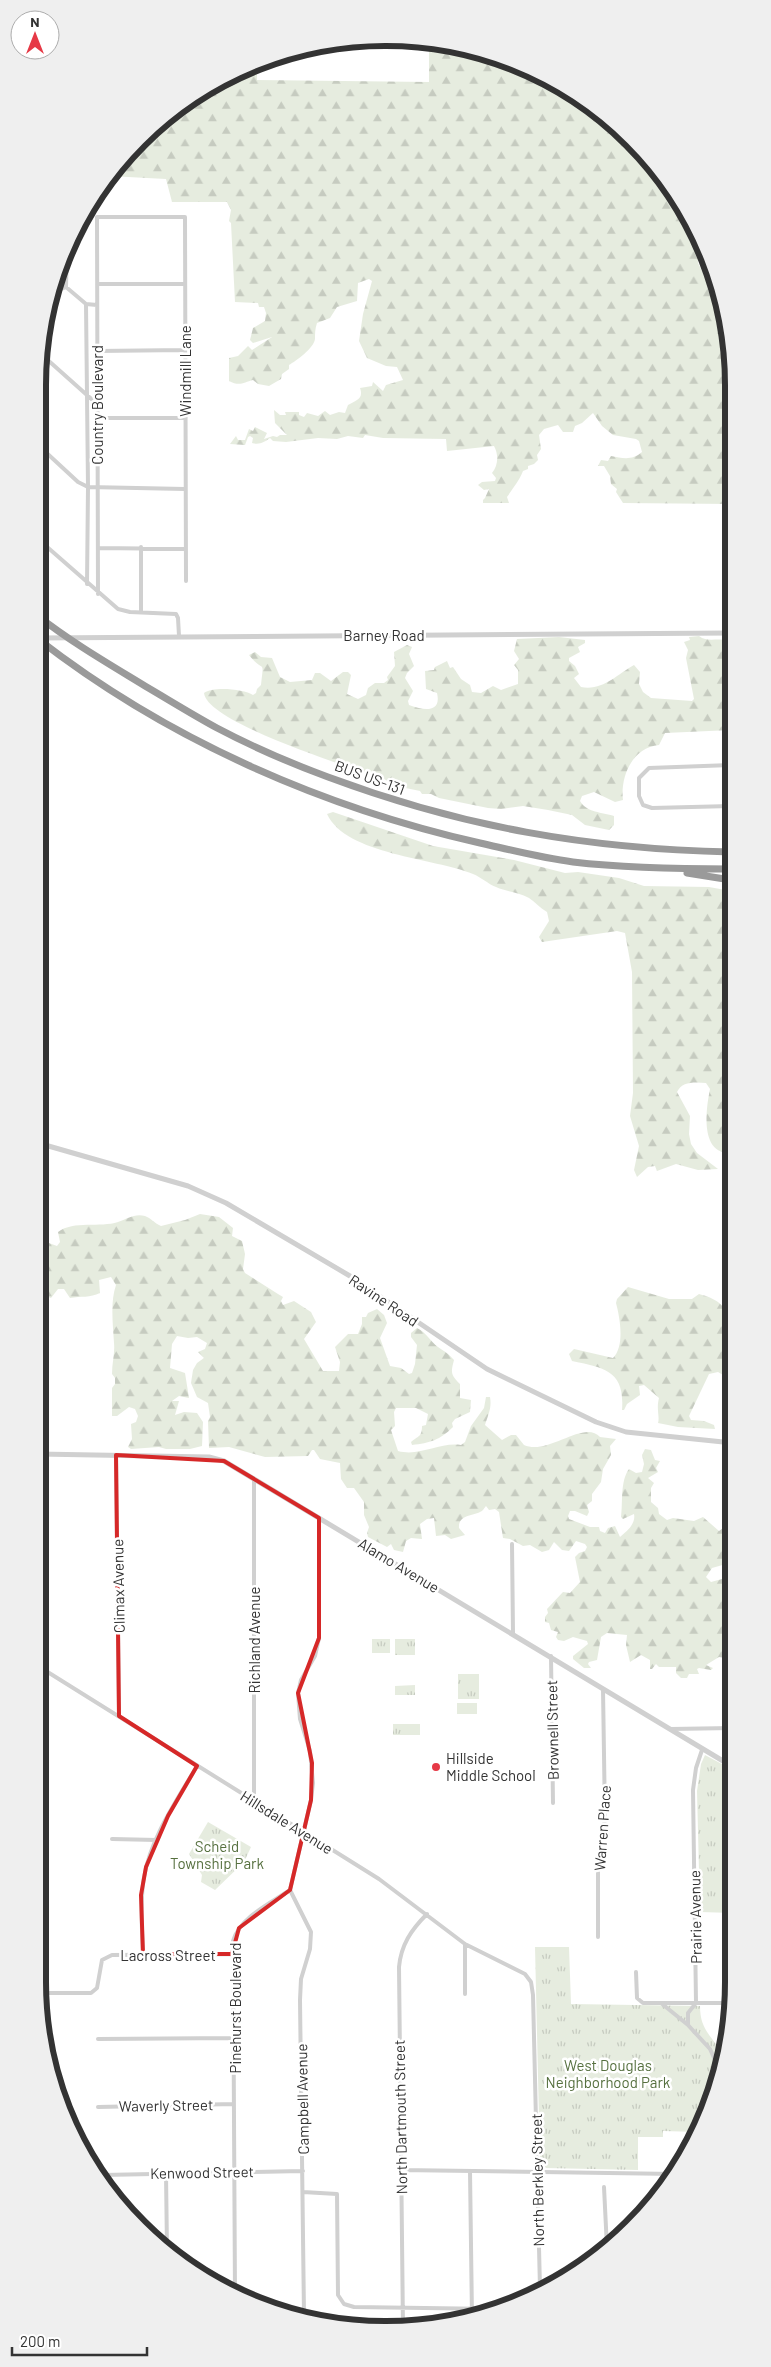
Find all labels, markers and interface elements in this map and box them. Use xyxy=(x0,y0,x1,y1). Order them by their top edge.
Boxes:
north arrow xyxy=(10,10,60,60)
text: N xyxy=(30,13,40,30)
street label: Windmill Lane xyxy=(176,325,194,417)
street label: Country Boulevard xyxy=(88,345,106,465)
street label: Barney Road xyxy=(343,626,425,644)
street label: BUS US-131 xyxy=(332,756,408,798)
street label: Ravine Road xyxy=(346,1270,422,1330)
street label: Alamo Avenue xyxy=(355,1534,443,1596)
street label: Climax Avenue xyxy=(108,1539,128,1633)
street label: Richland Avenue xyxy=(245,1587,263,1693)
street label: Brownell Street xyxy=(542,1680,562,1780)
place label: Hillside Middle School xyxy=(446,1749,536,1784)
marker: Hillside Middle School xyxy=(430,1761,442,1773)
street label: Warren Place xyxy=(590,1785,614,1871)
street label: Hillsdale Avenue xyxy=(237,1786,337,1858)
park label: Scheid Township Park xyxy=(170,1837,265,1872)
street label: Prairie Avenue xyxy=(685,1870,705,1964)
street label: Pinehurst Boulevard xyxy=(226,1943,244,2073)
street label: Lacross Street xyxy=(120,1946,216,1964)
street label: North Dartmouth Street xyxy=(390,2040,410,2194)
street label: Campbell Avenue xyxy=(292,2043,312,2155)
park label: West Douglas Neighborhood Park xyxy=(546,2056,671,2091)
street label: Waverly Street xyxy=(119,2095,213,2115)
street label: North Berkley Street xyxy=(527,2113,547,2247)
street label: Kenwood Street xyxy=(150,2162,254,2182)
scale bar xyxy=(12,2324,148,2356)
text: 200 m xyxy=(20,2332,60,2350)

